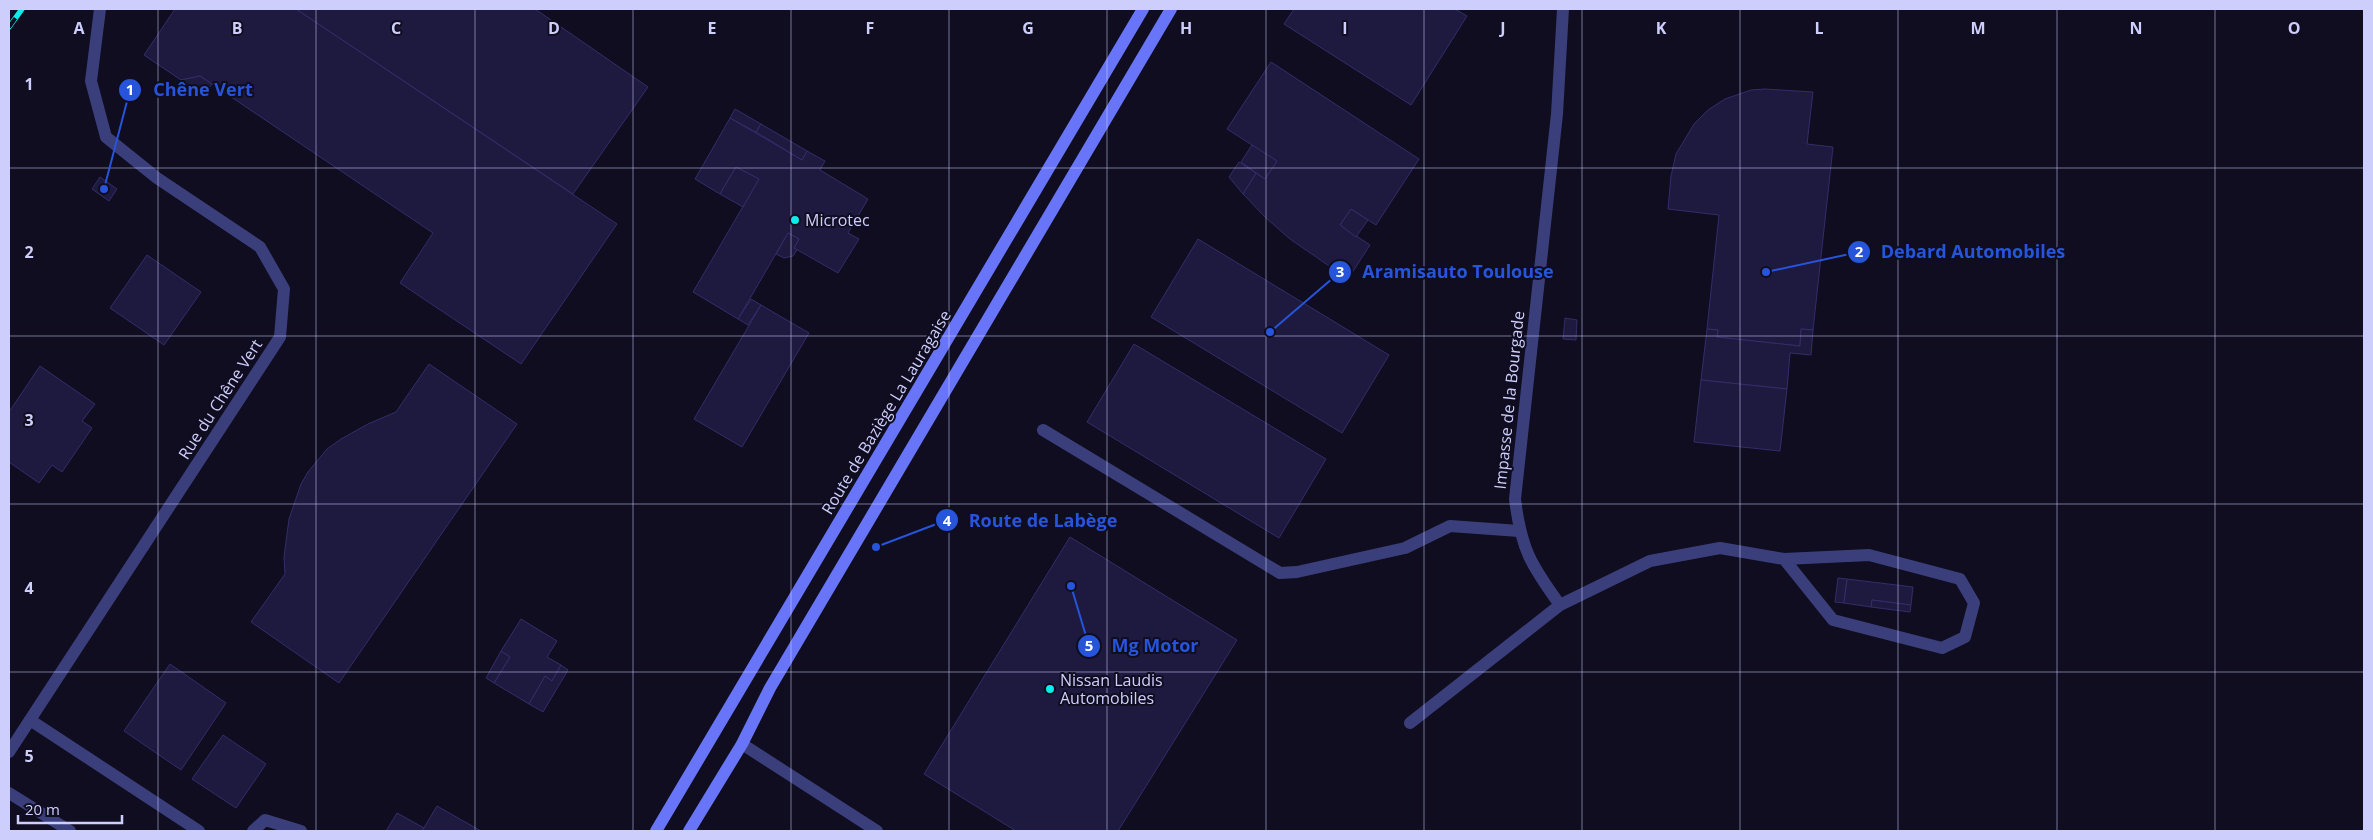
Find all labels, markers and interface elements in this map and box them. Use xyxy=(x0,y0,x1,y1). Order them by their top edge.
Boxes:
text: A xyxy=(73,17,85,39)
text: B xyxy=(232,17,242,39)
text: C xyxy=(391,17,401,39)
text: D xyxy=(548,17,560,39)
text: E xyxy=(708,17,717,39)
text: F xyxy=(866,17,874,39)
text: G xyxy=(1022,17,1034,39)
text: H xyxy=(1180,17,1192,39)
text: I xyxy=(1342,17,1348,39)
text: J xyxy=(1498,17,1506,39)
text: K xyxy=(1656,17,1667,39)
text: L xyxy=(1814,17,1824,39)
text: M xyxy=(1970,17,1986,39)
text: N xyxy=(2129,17,2143,39)
text: O xyxy=(2288,17,2300,39)
text: 1 xyxy=(24,73,34,95)
callout: Chêne Vert xyxy=(118,74,262,107)
text: Chêne Vert xyxy=(153,77,253,101)
text: 1 xyxy=(126,79,134,99)
place label: Microtec xyxy=(805,209,870,231)
marker: Microtec xyxy=(789,214,801,226)
callout: Debard Automobiles xyxy=(1846,235,2076,268)
text: Debard Automobiles xyxy=(1881,239,2065,263)
text: 2 xyxy=(24,241,34,263)
text: 2 xyxy=(1855,241,1864,261)
callout: Aramisauto Toulouse xyxy=(1327,255,1564,288)
text: Aramisauto Toulouse xyxy=(1362,259,1554,283)
text: 3 xyxy=(1336,261,1344,281)
street label: Route de Baziège La Lauragaise xyxy=(816,306,956,518)
street label: Impasse de la Bourgade xyxy=(1489,310,1529,490)
street label: Rue du Chêne Vert xyxy=(173,334,267,463)
text: 3 xyxy=(24,409,34,431)
callout: Route de Labège xyxy=(934,504,1128,537)
text: Route de Labège xyxy=(969,508,1117,532)
text: 4 xyxy=(943,510,952,530)
text: 4 xyxy=(24,577,34,599)
callout: Mg Motor xyxy=(1077,629,1209,662)
text: Mg Motor xyxy=(1111,633,1199,657)
text: 5 xyxy=(1085,635,1093,655)
place label: Nissan Laudis Automobiles xyxy=(1060,669,1163,709)
marker: Nissan Laudis Automobiles xyxy=(1044,683,1056,695)
text: 5 xyxy=(24,745,34,767)
scale bar xyxy=(18,792,121,824)
text: 20 m xyxy=(25,799,60,819)

